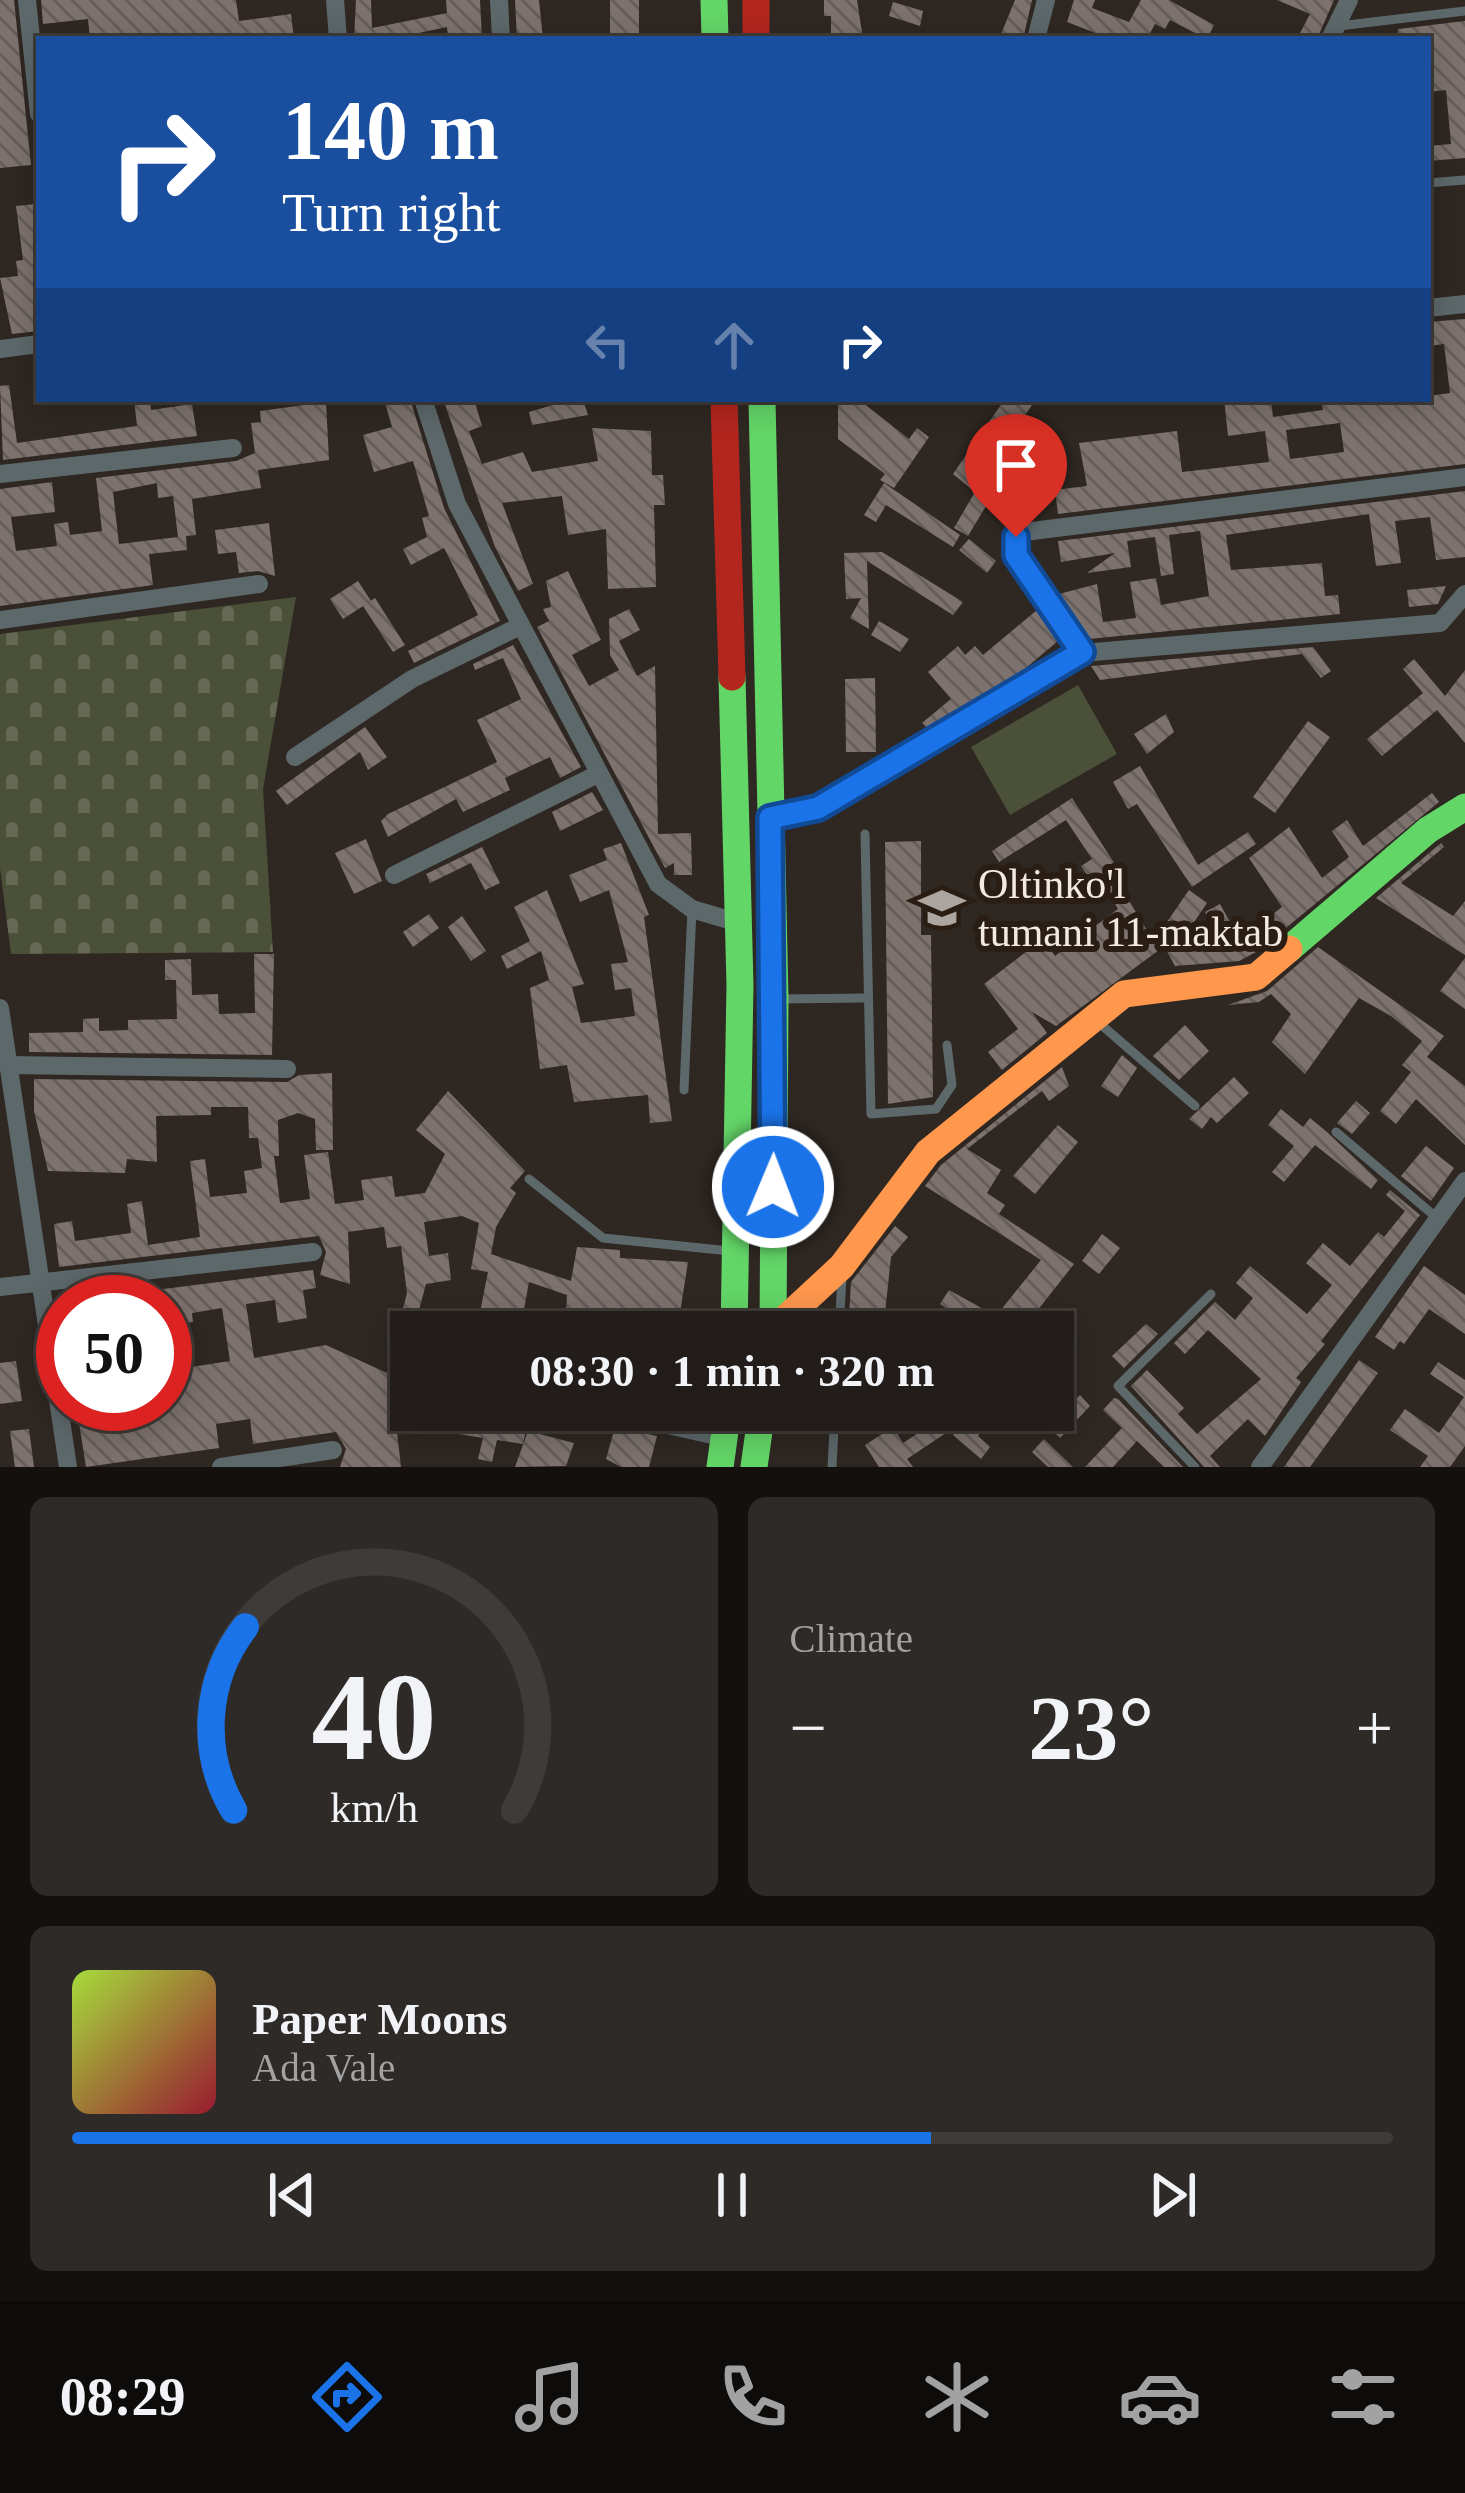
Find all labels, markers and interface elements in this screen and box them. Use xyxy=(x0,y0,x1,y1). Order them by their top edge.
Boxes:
icon: right xyxy=(84,84,240,240)
text: 140 m xyxy=(282,84,499,177)
text: Turn right xyxy=(282,183,501,243)
icon: left xyxy=(575,312,641,378)
icon: ahead xyxy=(701,312,767,378)
icon: right xyxy=(827,312,893,378)
pin xyxy=(965,414,1067,537)
icon: arrive xyxy=(983,432,1049,498)
place label: Oltinko'l tumani 11-maktab xyxy=(978,861,1283,955)
school or university icon: Oltinko'l tumani 11-maktab xyxy=(917,883,967,933)
position arrow xyxy=(710,1124,836,1250)
speed limit sign: 50 xyxy=(36,1275,192,1431)
text: 08:30 · 1 min · 320 m xyxy=(530,1346,935,1396)
text: Climate xyxy=(790,1617,913,1660)
text: 40 xyxy=(311,1648,436,1786)
text: 23° xyxy=(1028,1679,1154,1778)
text: − xyxy=(790,1691,827,1764)
text: + xyxy=(1356,1691,1393,1764)
text: km/h xyxy=(330,1783,418,1830)
text: Paper Moons xyxy=(252,1994,507,2044)
text: Ada Vale xyxy=(252,2046,395,2089)
icon: previous xyxy=(259,2162,325,2228)
icon: pause xyxy=(699,2162,765,2228)
icon: next xyxy=(1140,2162,1206,2228)
icon: directions xyxy=(305,2355,389,2439)
icon: music xyxy=(508,2355,592,2439)
icon: phone xyxy=(711,2355,795,2439)
icon: climate xyxy=(915,2355,999,2439)
icon: car xyxy=(1118,2355,1202,2439)
icon: filters xyxy=(1321,2355,1405,2439)
text: 08:29 xyxy=(60,2367,186,2427)

